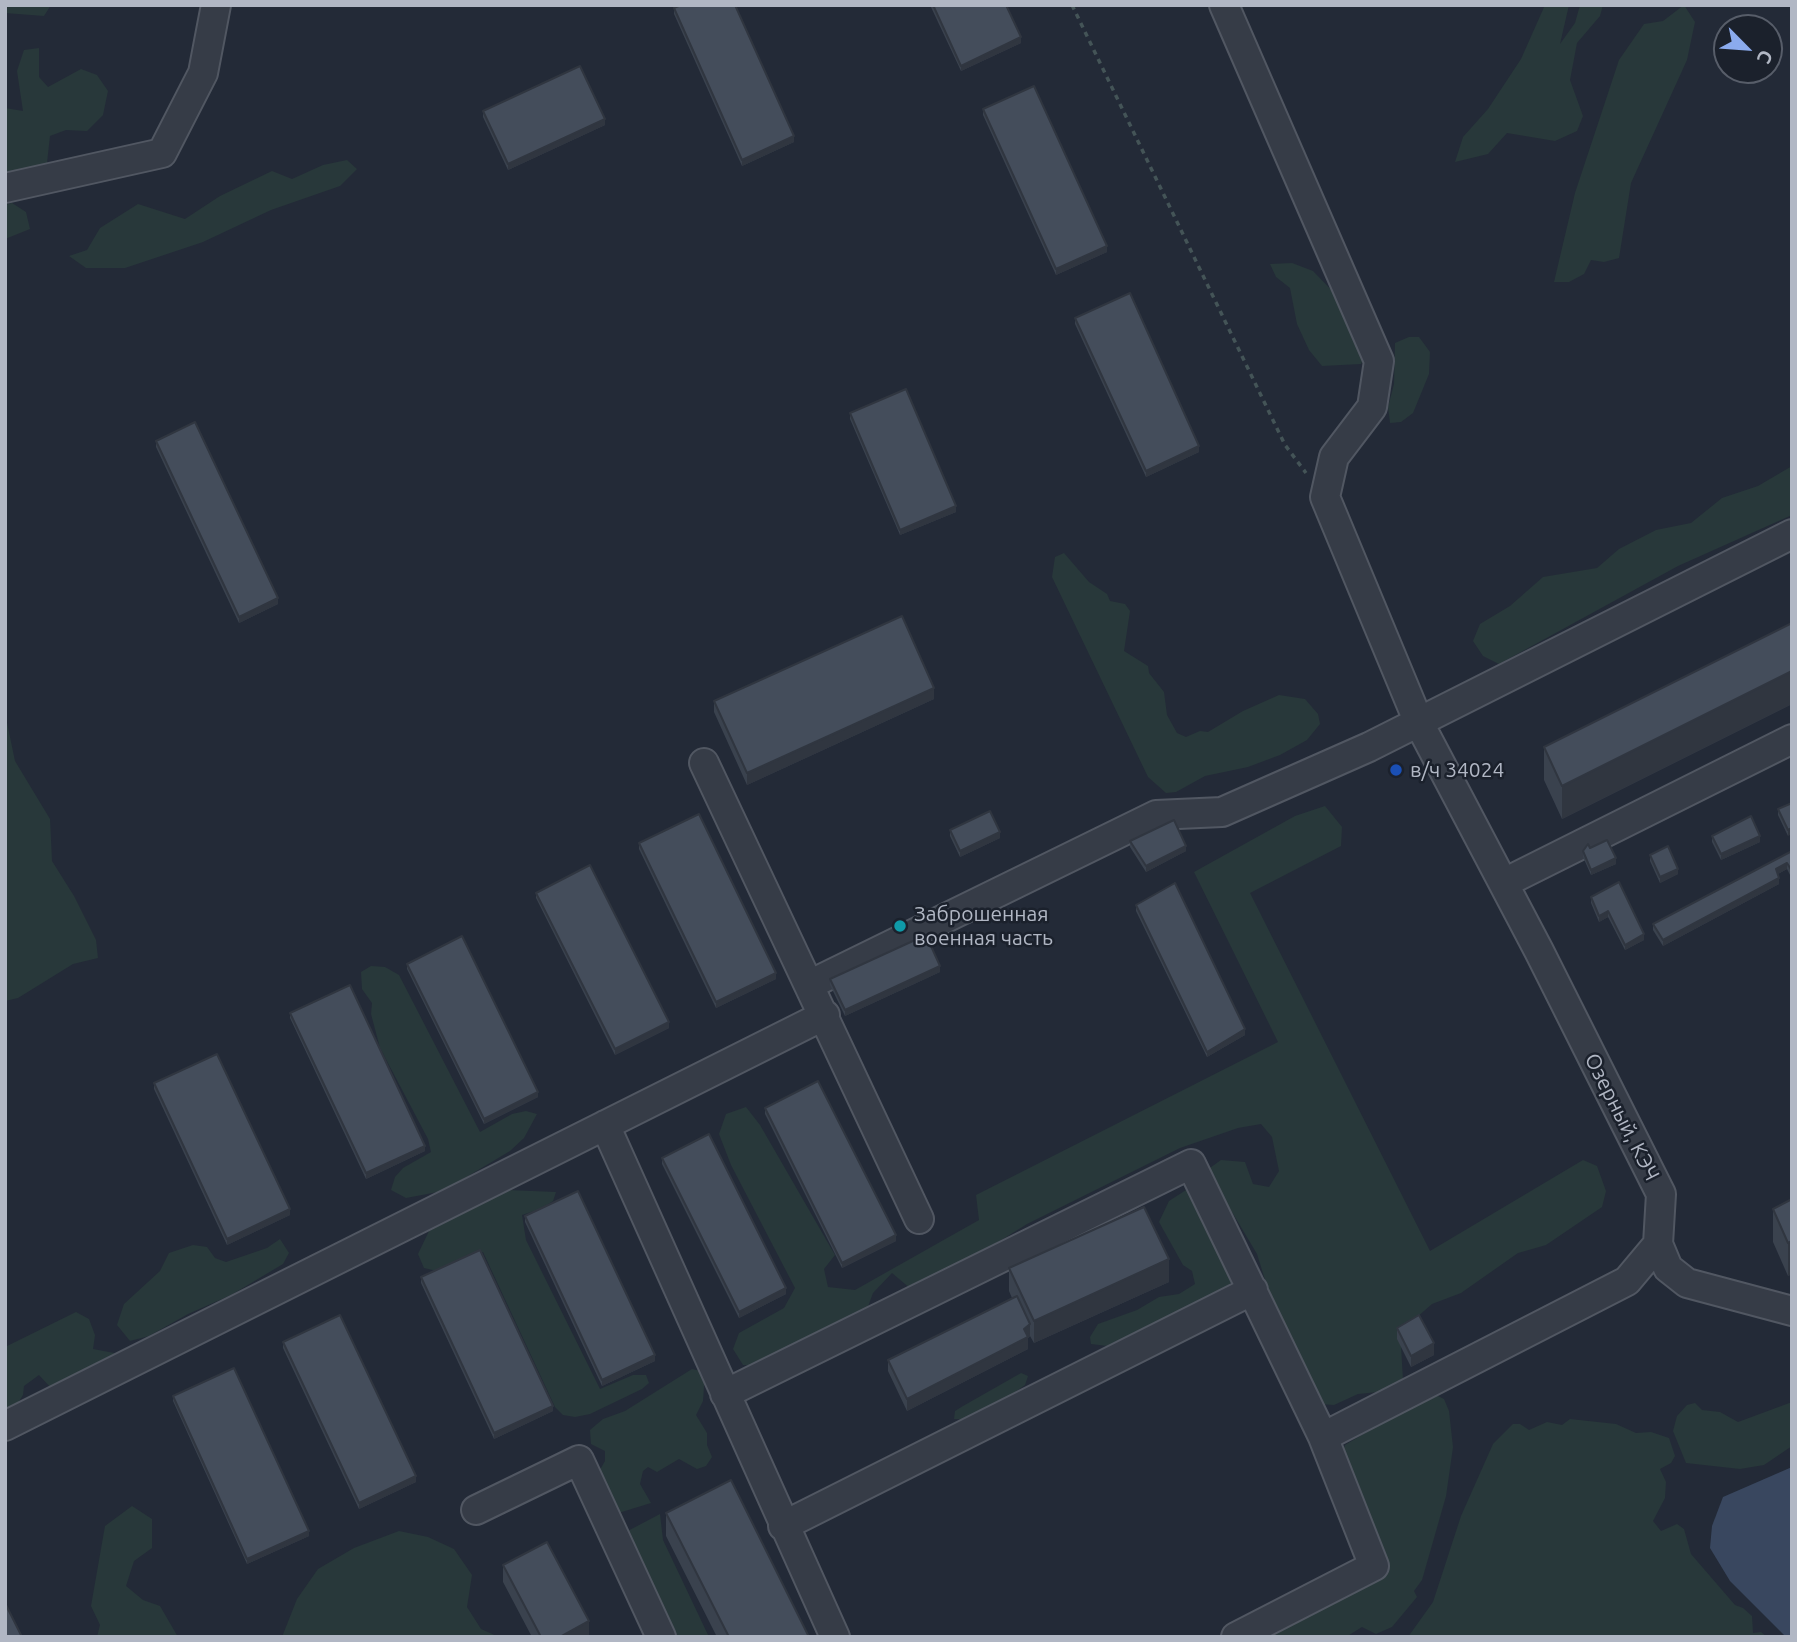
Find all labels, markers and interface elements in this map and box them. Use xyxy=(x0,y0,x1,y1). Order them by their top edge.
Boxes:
north arrow xyxy=(1713,14,1783,84)
text: С xyxy=(1753,47,1778,67)
place label: в/ч 34024 xyxy=(1410,757,1504,783)
marker: в/ч 34024 xyxy=(1388,762,1404,778)
place label: Заброшенная военная часть xyxy=(914,901,1053,951)
marker: Заброшенная военная часть xyxy=(892,918,908,934)
street label: Озерный, КЭЧ xyxy=(1579,1049,1665,1185)

